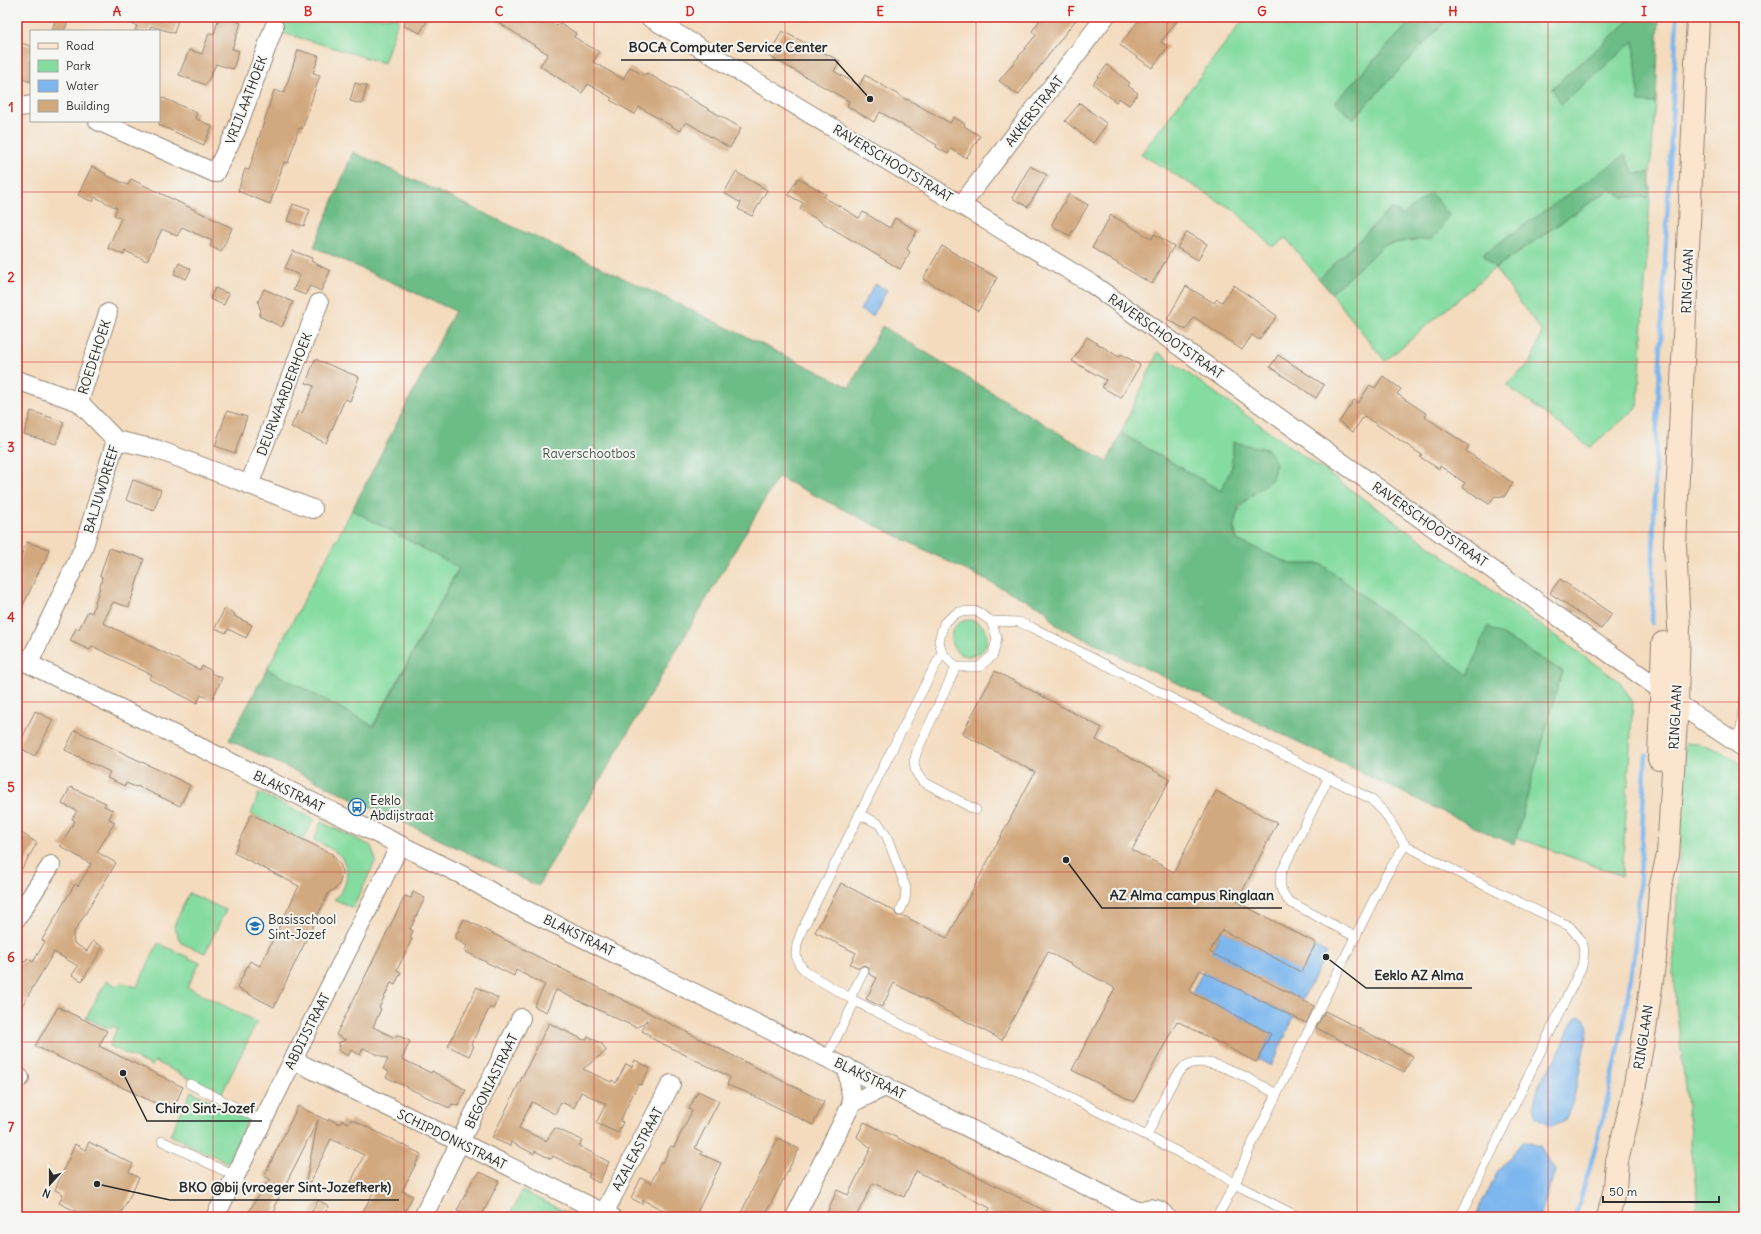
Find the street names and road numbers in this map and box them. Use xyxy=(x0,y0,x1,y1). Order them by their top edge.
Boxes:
street label: VRIJLAATHOEK xyxy=(222,53,271,147)
street label: AKKERSTRAAT xyxy=(1001,72,1068,150)
street label: RAVERSCHOOTSTRAAT xyxy=(830,121,956,206)
street label: RINGLAAN xyxy=(1678,248,1697,314)
street label: RAVERSCHOOTSTRAAT xyxy=(1105,290,1227,383)
street label: ROEDEHOEK xyxy=(74,318,115,397)
street label: DEURWAARDERHOEK xyxy=(253,330,316,458)
street label: BALJUWDREEF xyxy=(80,443,123,535)
street label: RAVERSCHOOTSTRAAT xyxy=(1369,478,1491,571)
street label: RINGLAAN xyxy=(1665,684,1686,750)
street label: BLAKSTRAAT xyxy=(250,767,327,816)
street label: BLAKSTRAAT xyxy=(540,911,617,960)
street label: ABDIJSTRAAT xyxy=(281,990,334,1072)
street label: RINGLAAN xyxy=(1630,1004,1657,1071)
street label: BEGONIASTRAAT xyxy=(461,1031,522,1132)
street label: BLAKSTRAAT xyxy=(831,1054,908,1103)
street label: AZALEASTRAAT xyxy=(608,1104,667,1194)
street label: SCHIPDONKSTRAAT xyxy=(394,1106,510,1173)

